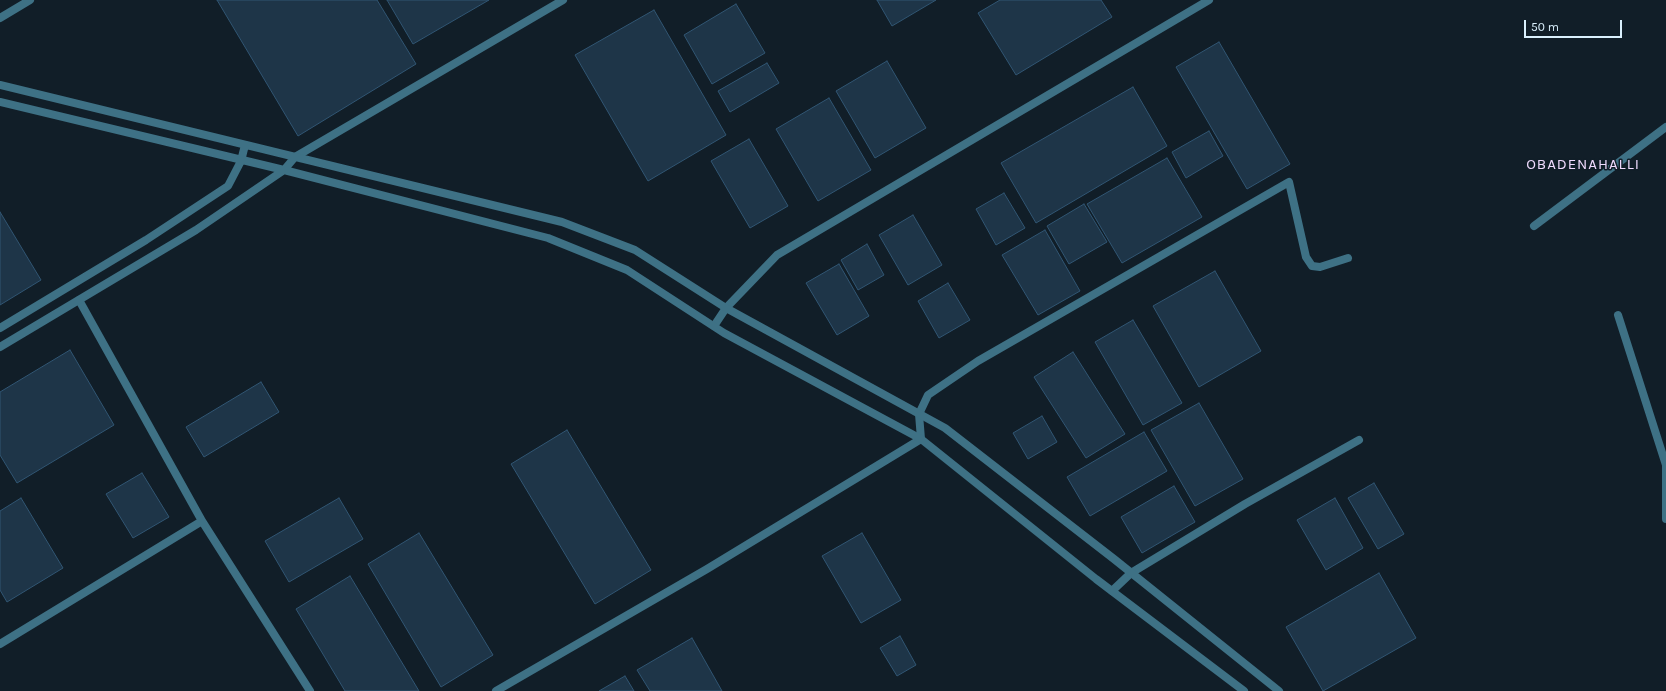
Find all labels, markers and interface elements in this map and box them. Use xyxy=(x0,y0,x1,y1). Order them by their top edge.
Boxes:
scale bar xyxy=(1526,12,1624,38)
text: 50 m xyxy=(1531,20,1559,34)
district label: OBADENAHALLI xyxy=(1526,156,1640,174)

